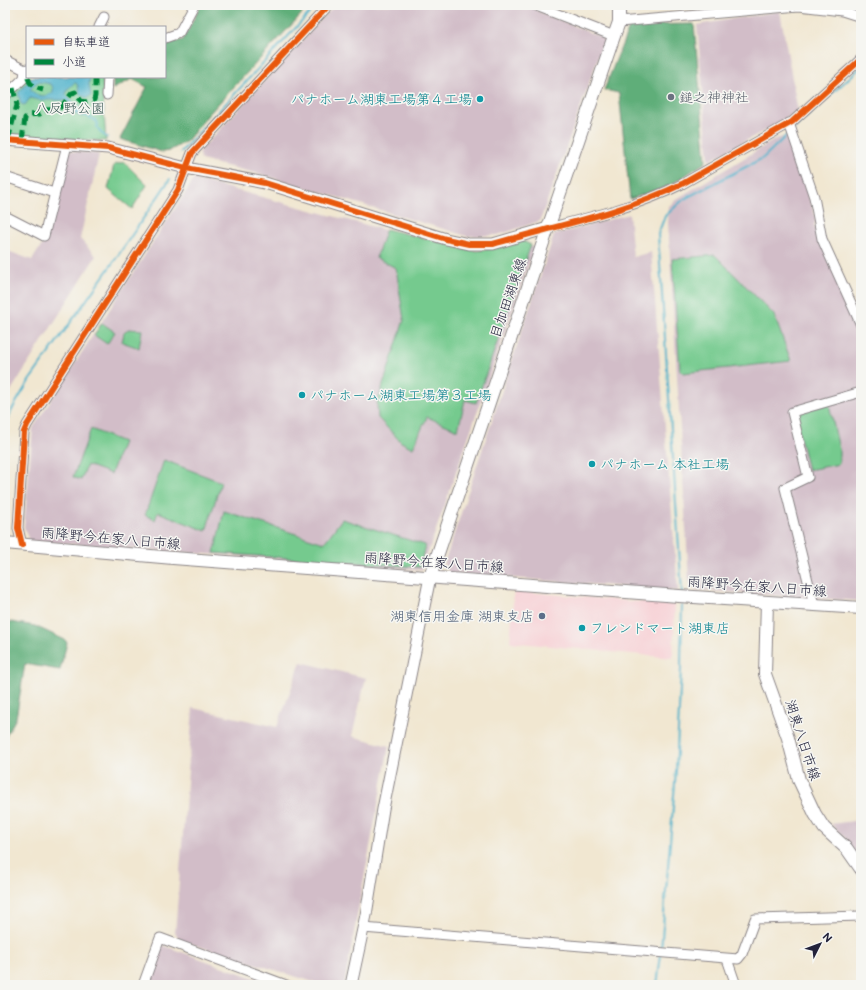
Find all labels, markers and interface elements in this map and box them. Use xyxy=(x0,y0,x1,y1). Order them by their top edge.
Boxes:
legend xyxy=(26,26,166,78)
text: 自転車道 xyxy=(62,35,110,50)
text: 小道 xyxy=(62,55,86,70)
place label: 鎚之神神社 xyxy=(679,89,749,106)
place label: パナホーム湖東工場第４工場 xyxy=(291,91,472,108)
marker: 鎚之神神社 xyxy=(666,92,676,102)
marker: パナホーム湖東工場第４工場 xyxy=(475,94,485,104)
park label: 八反野公園 xyxy=(35,100,105,117)
street label: 目加田湖東線 xyxy=(487,256,530,341)
place label: パナホーム湖東工場第３工場 xyxy=(310,387,491,404)
marker: パナホーム湖東工場第３工場 xyxy=(297,390,307,400)
place label: パナホーム 本社工場 xyxy=(600,456,729,473)
marker: パナホーム 本社工場 xyxy=(587,459,597,469)
street label: 雨降野今在家八日市線 xyxy=(40,524,181,553)
street label: 雨降野今在家八日市線 xyxy=(364,549,504,576)
street label: 雨降野今在家八日市線 xyxy=(687,573,827,600)
place label: 湖東信用金庫 湖東支店 xyxy=(390,608,534,625)
marker: 湖東信用金庫 湖東支店 xyxy=(537,611,547,621)
place label: フレンドマート湖東店 xyxy=(590,620,730,637)
marker: フレンドマート湖東店 xyxy=(577,623,587,633)
street label: 湖東八日市線 xyxy=(781,698,824,783)
north arrow xyxy=(800,924,840,964)
text: N xyxy=(819,930,835,945)

